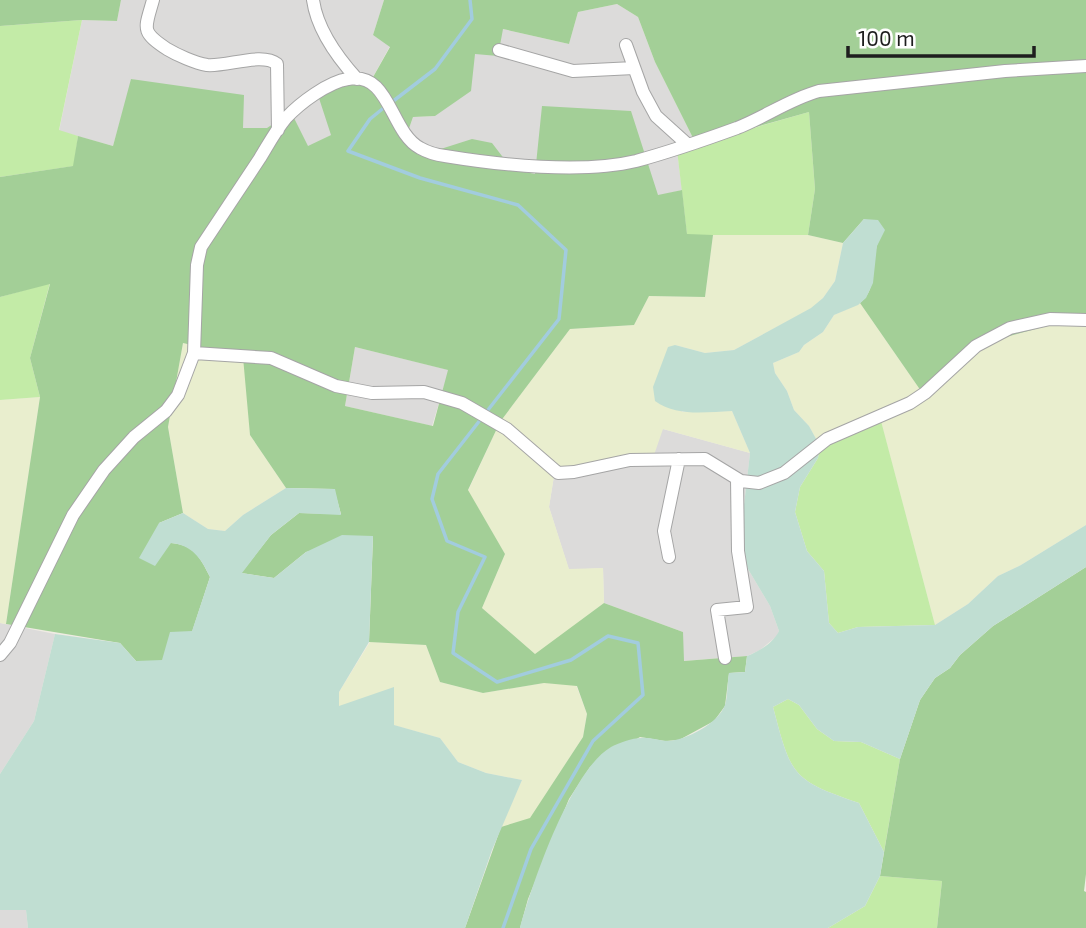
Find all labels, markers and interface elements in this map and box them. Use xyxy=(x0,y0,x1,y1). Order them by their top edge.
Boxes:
scale bar xyxy=(848,14,1034,58)
text: 100 m xyxy=(858,25,915,50)

